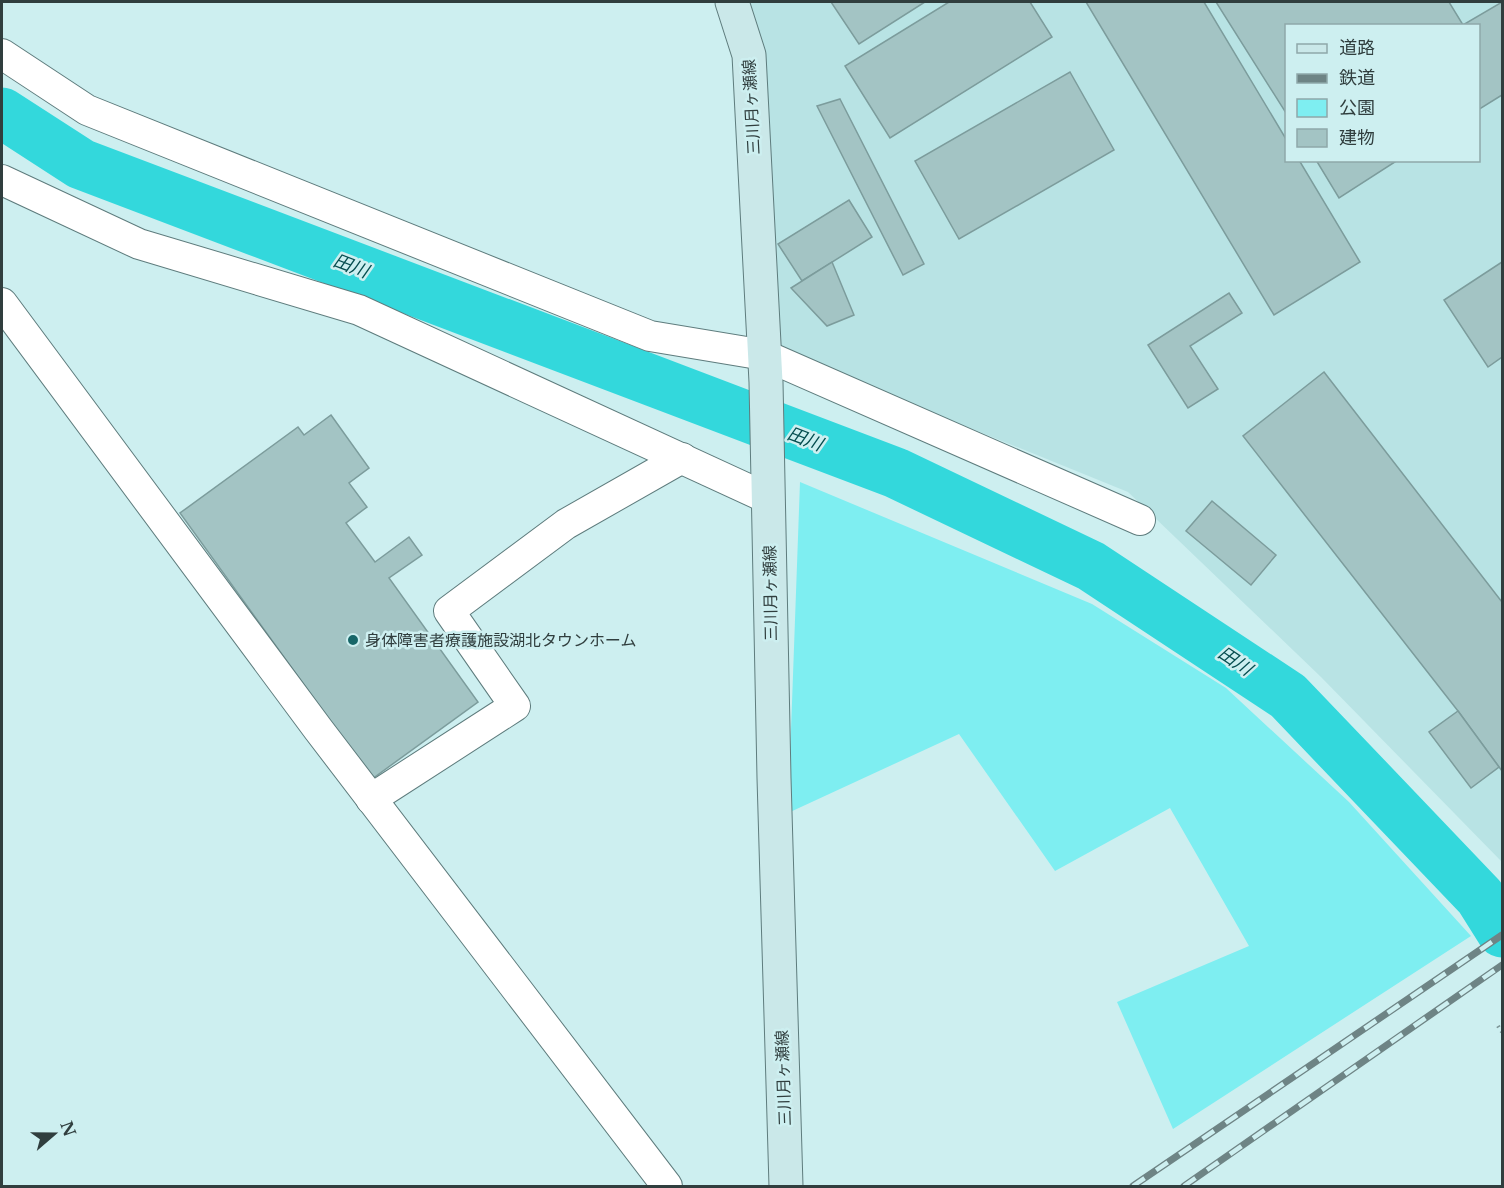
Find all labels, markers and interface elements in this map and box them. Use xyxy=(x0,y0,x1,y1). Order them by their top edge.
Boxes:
legend xyxy=(1285,24,1480,162)
text: 道路 xyxy=(1339,37,1375,59)
street label: 三川月ヶ瀬線 xyxy=(739,59,763,155)
text: 鉄道 xyxy=(1339,67,1375,89)
text: 公園 xyxy=(1339,97,1375,119)
text: 建物 xyxy=(1339,127,1375,149)
water label: 田川 xyxy=(330,249,374,283)
water label: 田川 xyxy=(784,422,828,456)
street label: 三川月ヶ瀬線 xyxy=(759,545,781,641)
place label: 身体障害者療護施設湖北タウンホーム xyxy=(365,630,637,650)
marker: 身体障害者療護施設湖北タウンホーム xyxy=(346,633,360,647)
water label: 田川 xyxy=(1214,642,1258,681)
street label: 三川月ヶ瀬線 xyxy=(771,1030,795,1126)
north arrow xyxy=(24,1104,84,1164)
text: N xyxy=(56,1118,80,1139)

